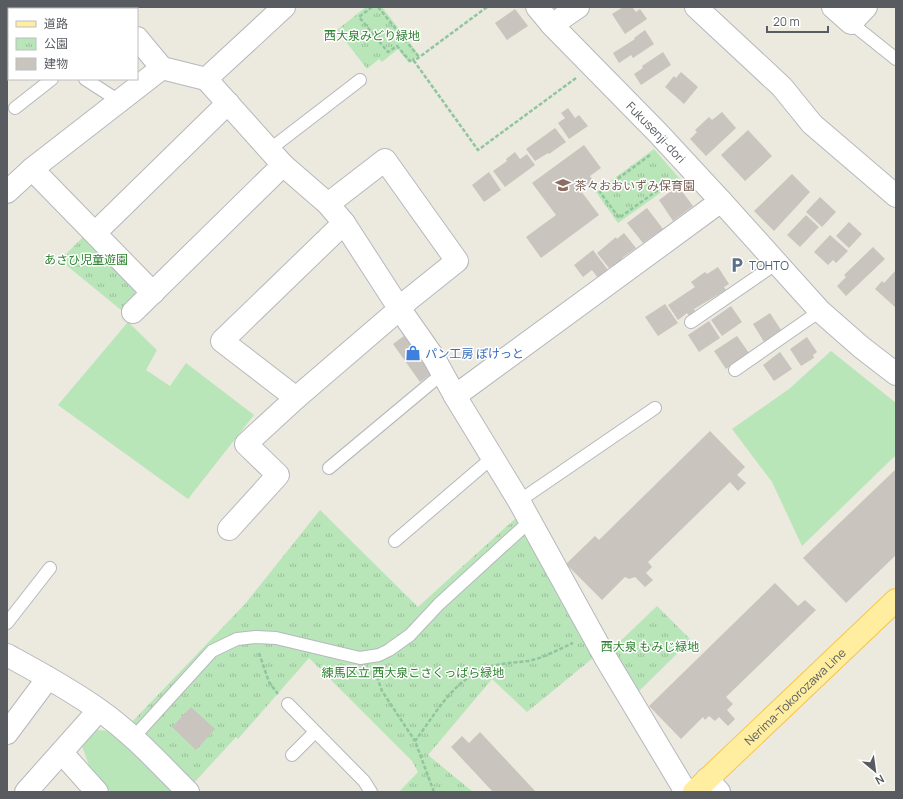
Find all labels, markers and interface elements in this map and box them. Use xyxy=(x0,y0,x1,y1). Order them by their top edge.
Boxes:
legend xyxy=(8,8,138,80)
scale bar xyxy=(767,8,828,34)
text: 20 m xyxy=(773,13,800,30)
text: 道路 xyxy=(44,15,68,32)
park label: 西大泉みどり緑地 xyxy=(324,27,420,44)
text: 公園 xyxy=(44,35,68,52)
text: 建物 xyxy=(44,55,68,72)
street label: Fukusenji-dori xyxy=(623,98,690,166)
school or university icon: 茶々おおいずみ保育園 xyxy=(554,176,572,194)
place label: 茶々おおいずみ保育園 xyxy=(575,177,695,194)
park label: あさひ児童遊園 xyxy=(44,251,128,268)
parking icon: TOHTO xyxy=(728,256,746,274)
place label: TOHTO xyxy=(749,257,789,274)
shop icon: パン工房 ぽけっと xyxy=(404,344,422,362)
place label: パン工房 ぽけっと xyxy=(425,345,524,362)
park label: 西大泉 もみじ緑地 xyxy=(601,638,699,655)
street label: Nerima-Tokorozawa Line xyxy=(740,644,849,749)
park label: 練馬区立 西大泉こさくっぱら緑地 xyxy=(322,664,504,681)
north arrow xyxy=(855,751,895,791)
text: N xyxy=(873,772,887,789)

